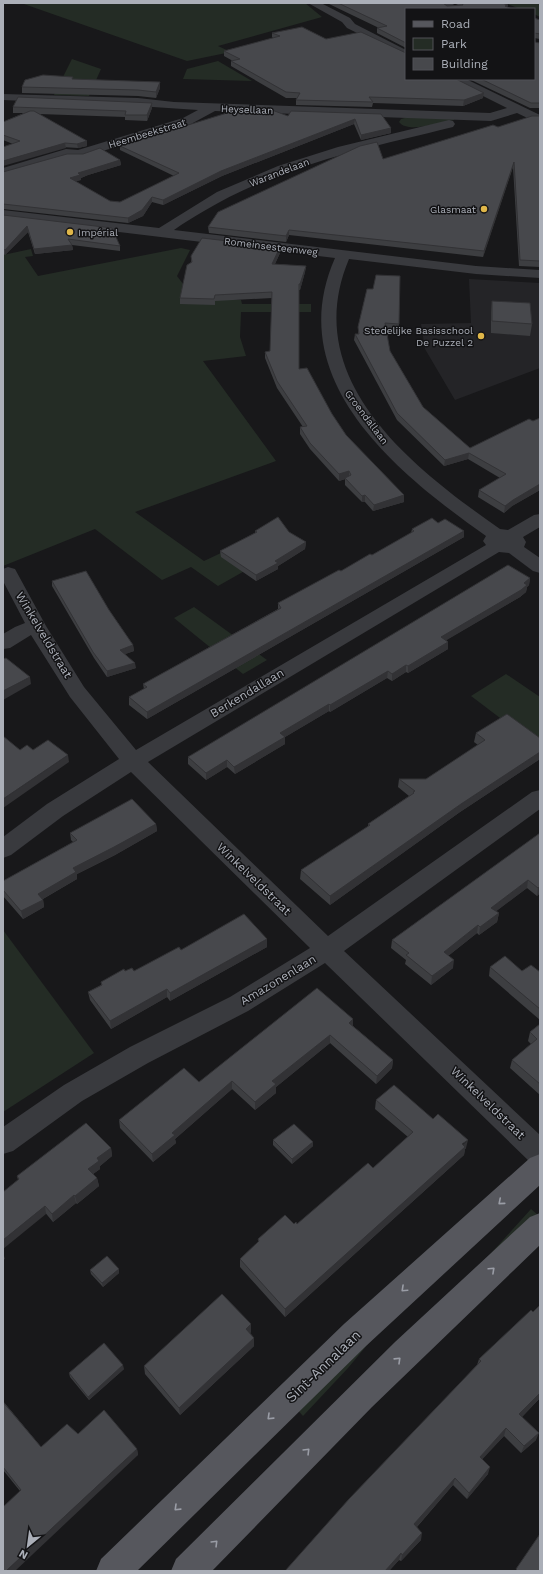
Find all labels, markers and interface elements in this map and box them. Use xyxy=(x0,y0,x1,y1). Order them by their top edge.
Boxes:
legend xyxy=(405,8,535,80)
text: Road xyxy=(441,17,470,31)
text: Park xyxy=(441,37,467,51)
text: Building xyxy=(441,57,488,71)
street label: Heysellaan xyxy=(221,103,273,116)
street label: Heembeekstraat xyxy=(107,116,188,150)
street label: Warandelaan xyxy=(248,156,311,189)
place label: Glasmaat xyxy=(430,204,477,215)
marker: Glasmaat xyxy=(479,204,489,214)
marker: Impérial xyxy=(65,227,75,237)
place label: Impérial xyxy=(78,227,118,238)
street label: Romeinsesteenweg xyxy=(224,235,319,258)
place label: Stedelijke Basisschool De Puzzel 2 xyxy=(364,325,473,348)
marker: Stedelijke Basisschool De Puzzel 2 xyxy=(476,331,486,341)
street label: Groendallaan xyxy=(343,388,390,446)
street label: Winkelveldstraat xyxy=(13,589,75,681)
street label: Berkendallaan xyxy=(208,666,286,720)
street label: Winkelveldstraat xyxy=(214,840,294,918)
street label: Amazonenlaan xyxy=(237,952,319,1008)
street label: Winkelveldstraat xyxy=(448,1064,528,1142)
one-way arrow xyxy=(498,1197,505,1204)
one-way arrow xyxy=(487,1268,494,1275)
one-way arrow xyxy=(401,1284,409,1292)
street label: Sint-Annalaan xyxy=(283,1327,363,1405)
one-way arrow xyxy=(393,1358,401,1365)
one-way arrow xyxy=(267,1412,275,1420)
one-way arrow xyxy=(302,1448,310,1456)
one-way arrow xyxy=(174,1503,182,1511)
north arrow xyxy=(8,1526,48,1566)
one-way arrow xyxy=(210,1540,218,1548)
text: N xyxy=(17,1547,30,1562)

